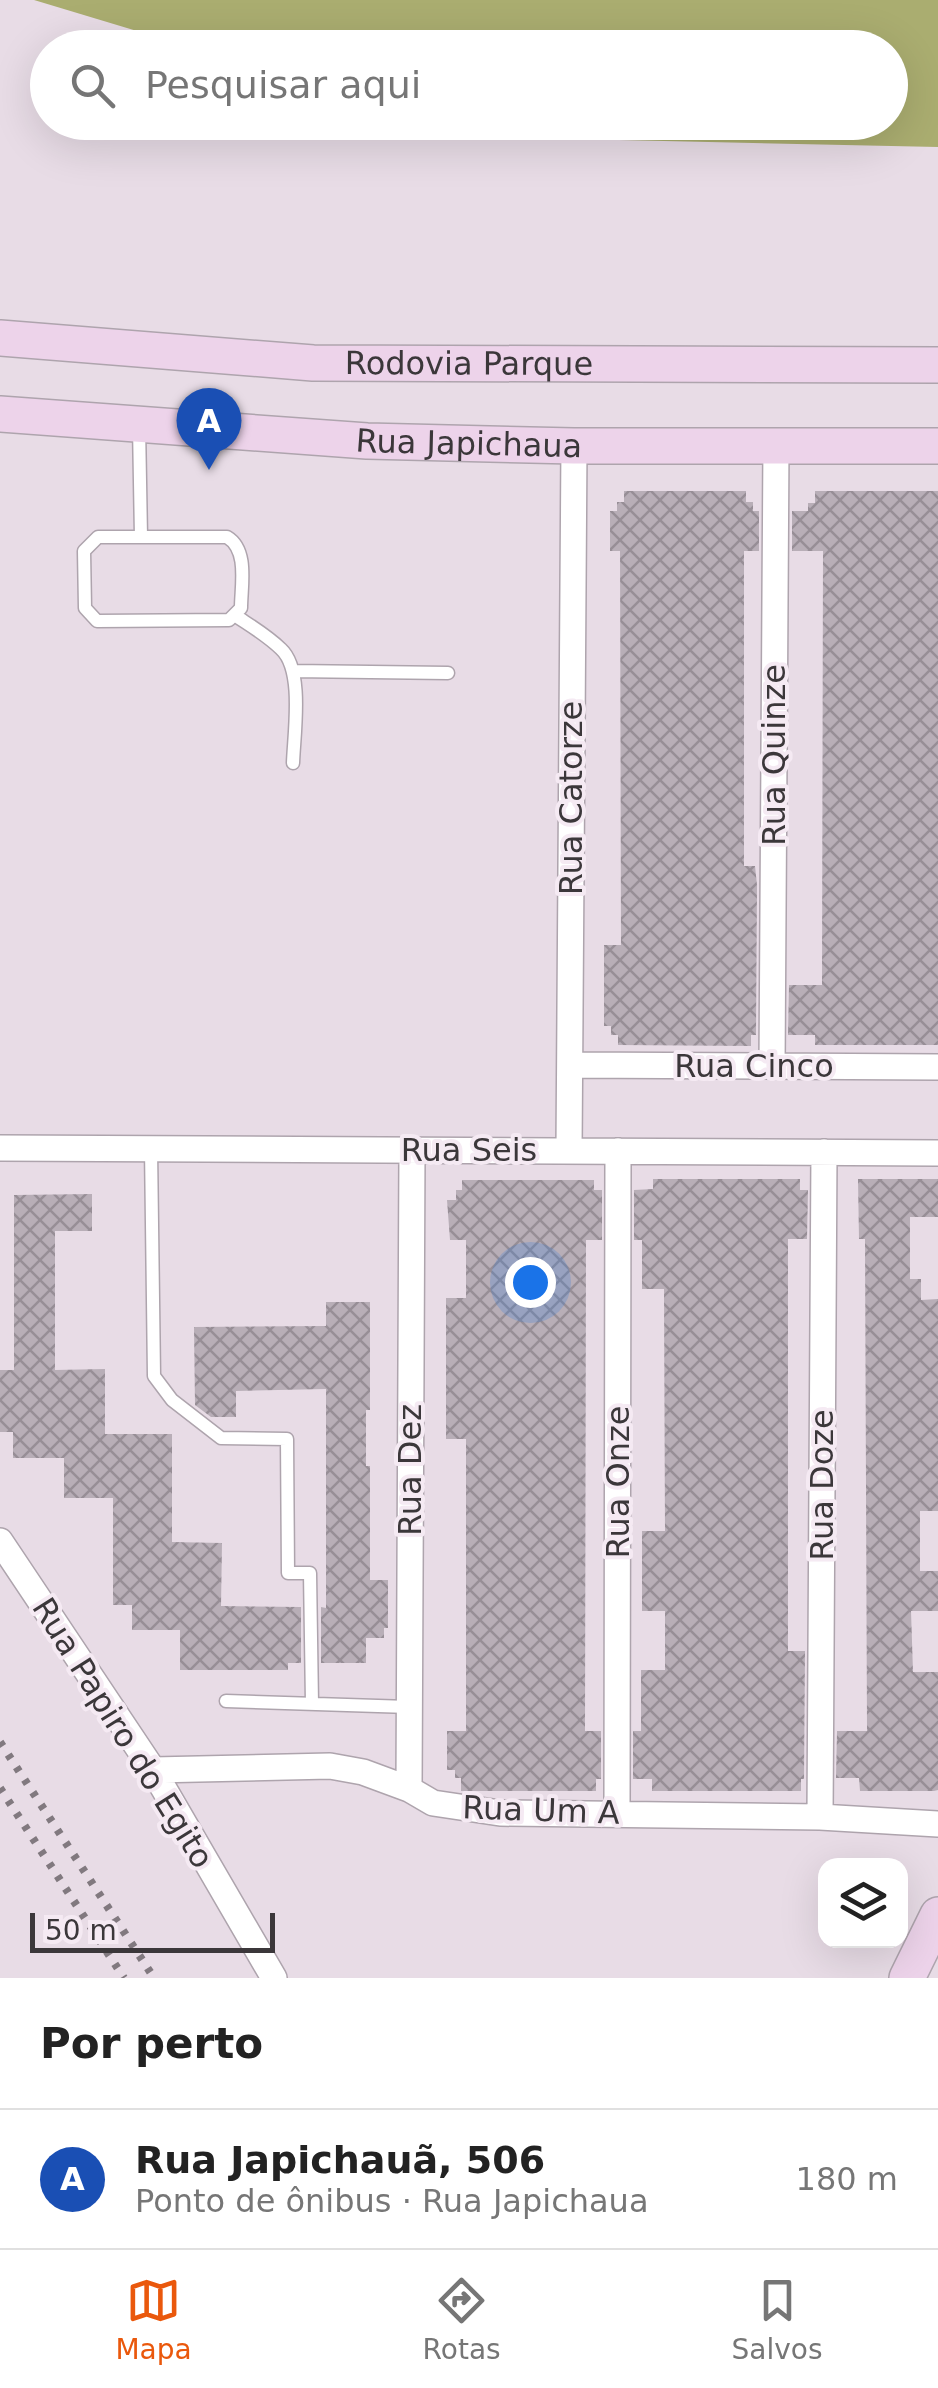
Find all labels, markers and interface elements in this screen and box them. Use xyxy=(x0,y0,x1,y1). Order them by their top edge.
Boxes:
search box xyxy=(30,30,908,140)
icon: search xyxy=(65,58,120,113)
text: Pesquisar aqui xyxy=(145,63,421,107)
street label: Rodovia Parque xyxy=(345,344,593,383)
pin: A xyxy=(176,388,242,470)
street label: Rua Japichaua xyxy=(354,421,583,465)
street label: Rua Quinze xyxy=(755,664,793,846)
street label: Rua Catorze xyxy=(552,701,590,895)
street label: Rua Cinco xyxy=(674,1047,834,1085)
street label: Rua Seis xyxy=(401,1131,537,1169)
your location xyxy=(505,1257,556,1308)
street label: Rua Dez xyxy=(391,1404,429,1536)
street label: Rua Onze xyxy=(599,1406,637,1558)
street label: Rua Doze xyxy=(803,1409,841,1561)
street label: Rua Papiro do Egito xyxy=(24,1591,222,1875)
street label: Rua Um A xyxy=(462,1788,620,1832)
map controls xyxy=(818,1858,908,1948)
button: layers xyxy=(818,1858,908,1948)
scale bar xyxy=(30,1908,275,1952)
text: 50 m xyxy=(45,1914,117,1947)
text: Por perto xyxy=(40,2019,263,2068)
text: Rua Japichauã, 506 xyxy=(135,2138,545,2182)
text: A xyxy=(60,2160,85,2198)
text: 180 m xyxy=(796,2160,898,2198)
text: Ponto de ônibus · Rua Japichaua xyxy=(135,2182,649,2220)
tab: Mapa xyxy=(115,2273,192,2366)
tab: Rotas xyxy=(423,2273,501,2366)
tab: Salvos xyxy=(732,2273,823,2366)

